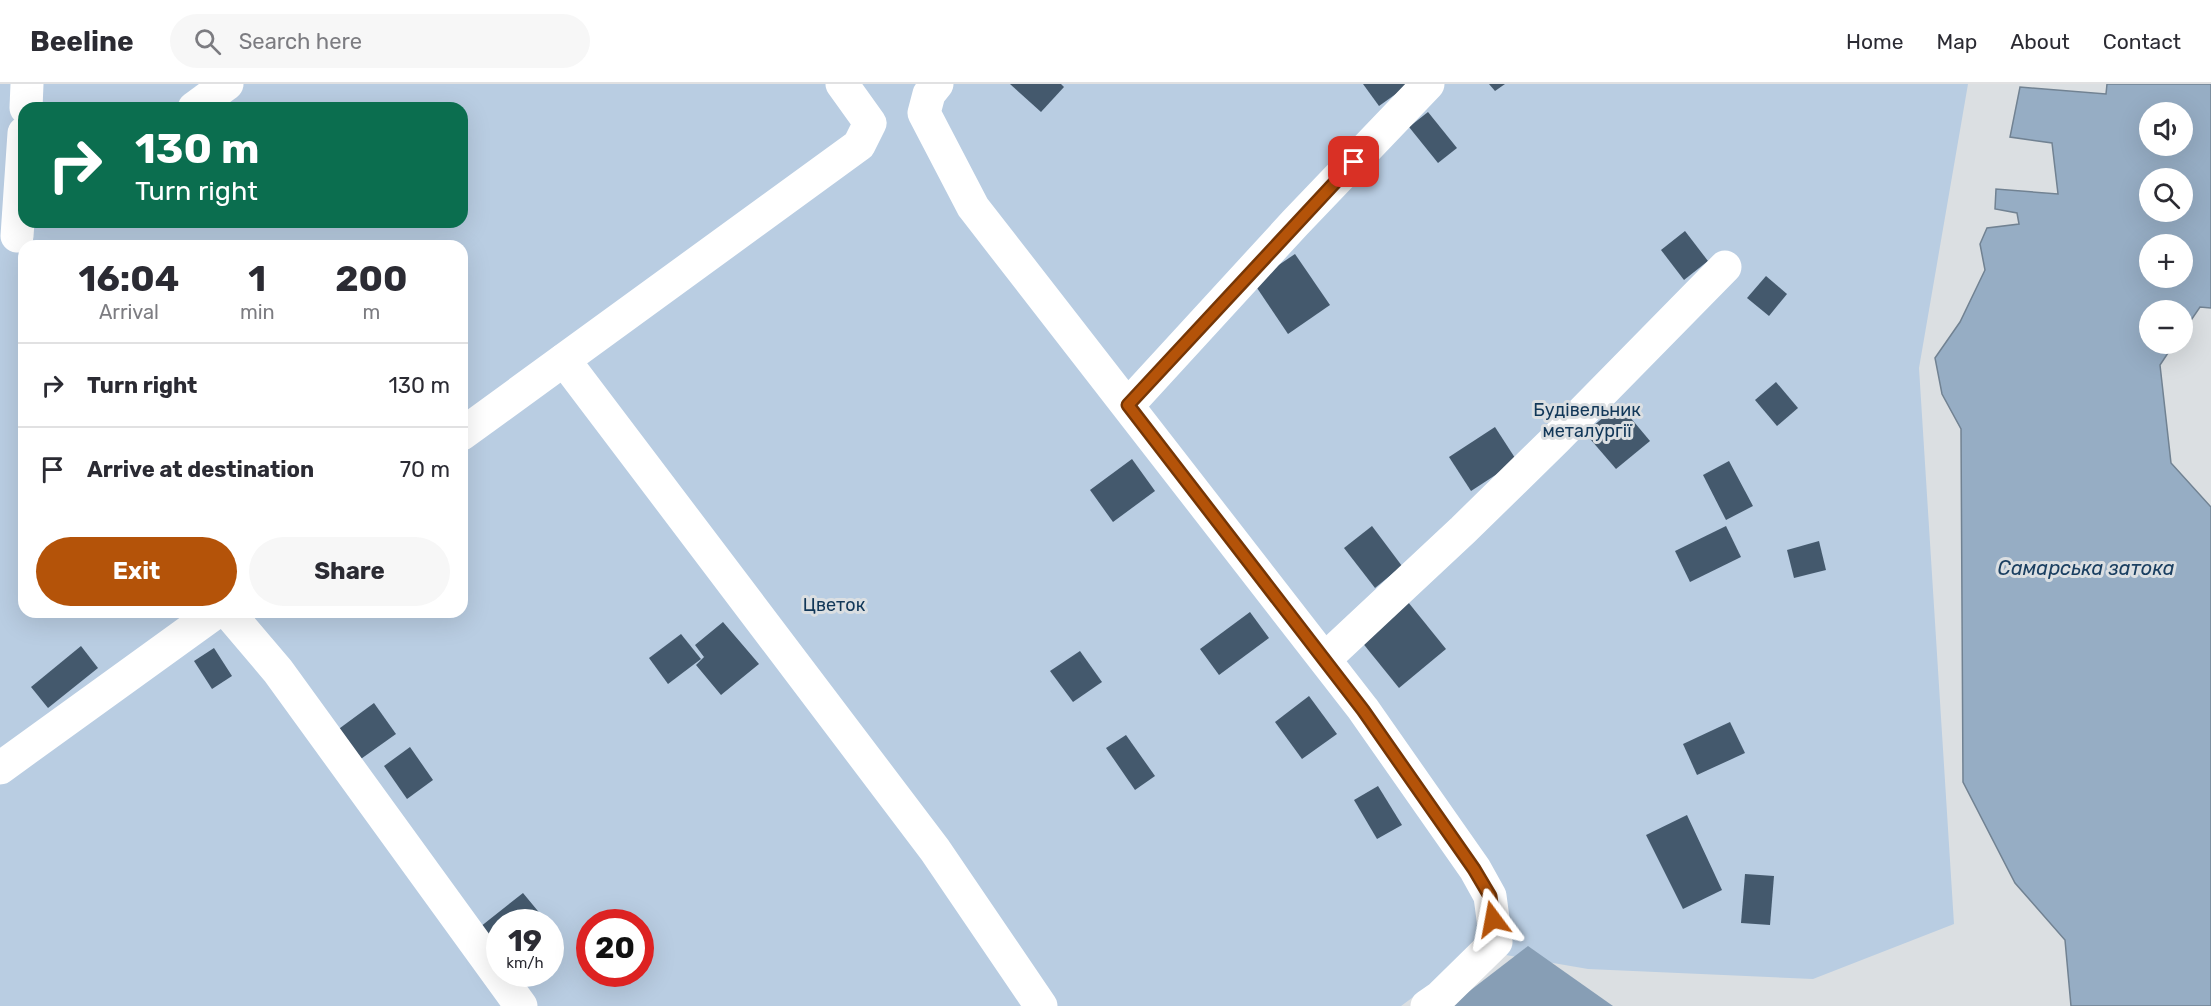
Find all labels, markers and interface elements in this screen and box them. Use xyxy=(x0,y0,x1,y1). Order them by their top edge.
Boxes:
search box xyxy=(170,14,590,68)
text: Beeline xyxy=(30,25,134,58)
icon: search xyxy=(191,25,224,58)
text: Search here xyxy=(239,28,362,55)
text: Home xyxy=(1846,29,1903,54)
text: Map xyxy=(1936,29,1977,54)
text: About xyxy=(2010,29,2070,54)
text: Contact xyxy=(2103,29,2181,54)
map controls xyxy=(2139,102,2193,354)
button: sound xyxy=(2139,102,2193,156)
text: 130 m xyxy=(135,124,260,174)
icon: right xyxy=(36,126,114,204)
pin xyxy=(1328,136,1379,187)
icon: arrive xyxy=(1337,145,1370,178)
button: search xyxy=(2139,168,2193,222)
text: Turn right xyxy=(135,175,258,207)
button: + xyxy=(2139,234,2193,288)
text: 16:04 xyxy=(78,257,179,300)
text: 1 xyxy=(248,257,266,300)
text: 200 xyxy=(335,257,408,300)
text: Arrival xyxy=(99,300,159,324)
text: min xyxy=(240,300,275,324)
text: m xyxy=(362,300,380,324)
button: − xyxy=(2139,300,2193,354)
icon: right xyxy=(36,369,69,402)
text: Turn right xyxy=(87,372,197,399)
text: 130 m xyxy=(388,372,450,399)
park label: Будівельник металургії xyxy=(1533,399,1641,442)
icon: arrive xyxy=(36,453,69,486)
text: Arrive at destination xyxy=(87,456,314,483)
text: 70 m xyxy=(400,456,450,483)
button: Exit xyxy=(36,537,237,606)
button: Share xyxy=(249,537,450,606)
water label: Самарська затока xyxy=(1998,556,2175,580)
park label: Цветок xyxy=(803,594,866,616)
position arrow xyxy=(1461,887,1525,951)
speed limit sign: 20 xyxy=(576,909,654,987)
text: 19 xyxy=(508,923,542,959)
text: km/h xyxy=(506,954,544,972)

